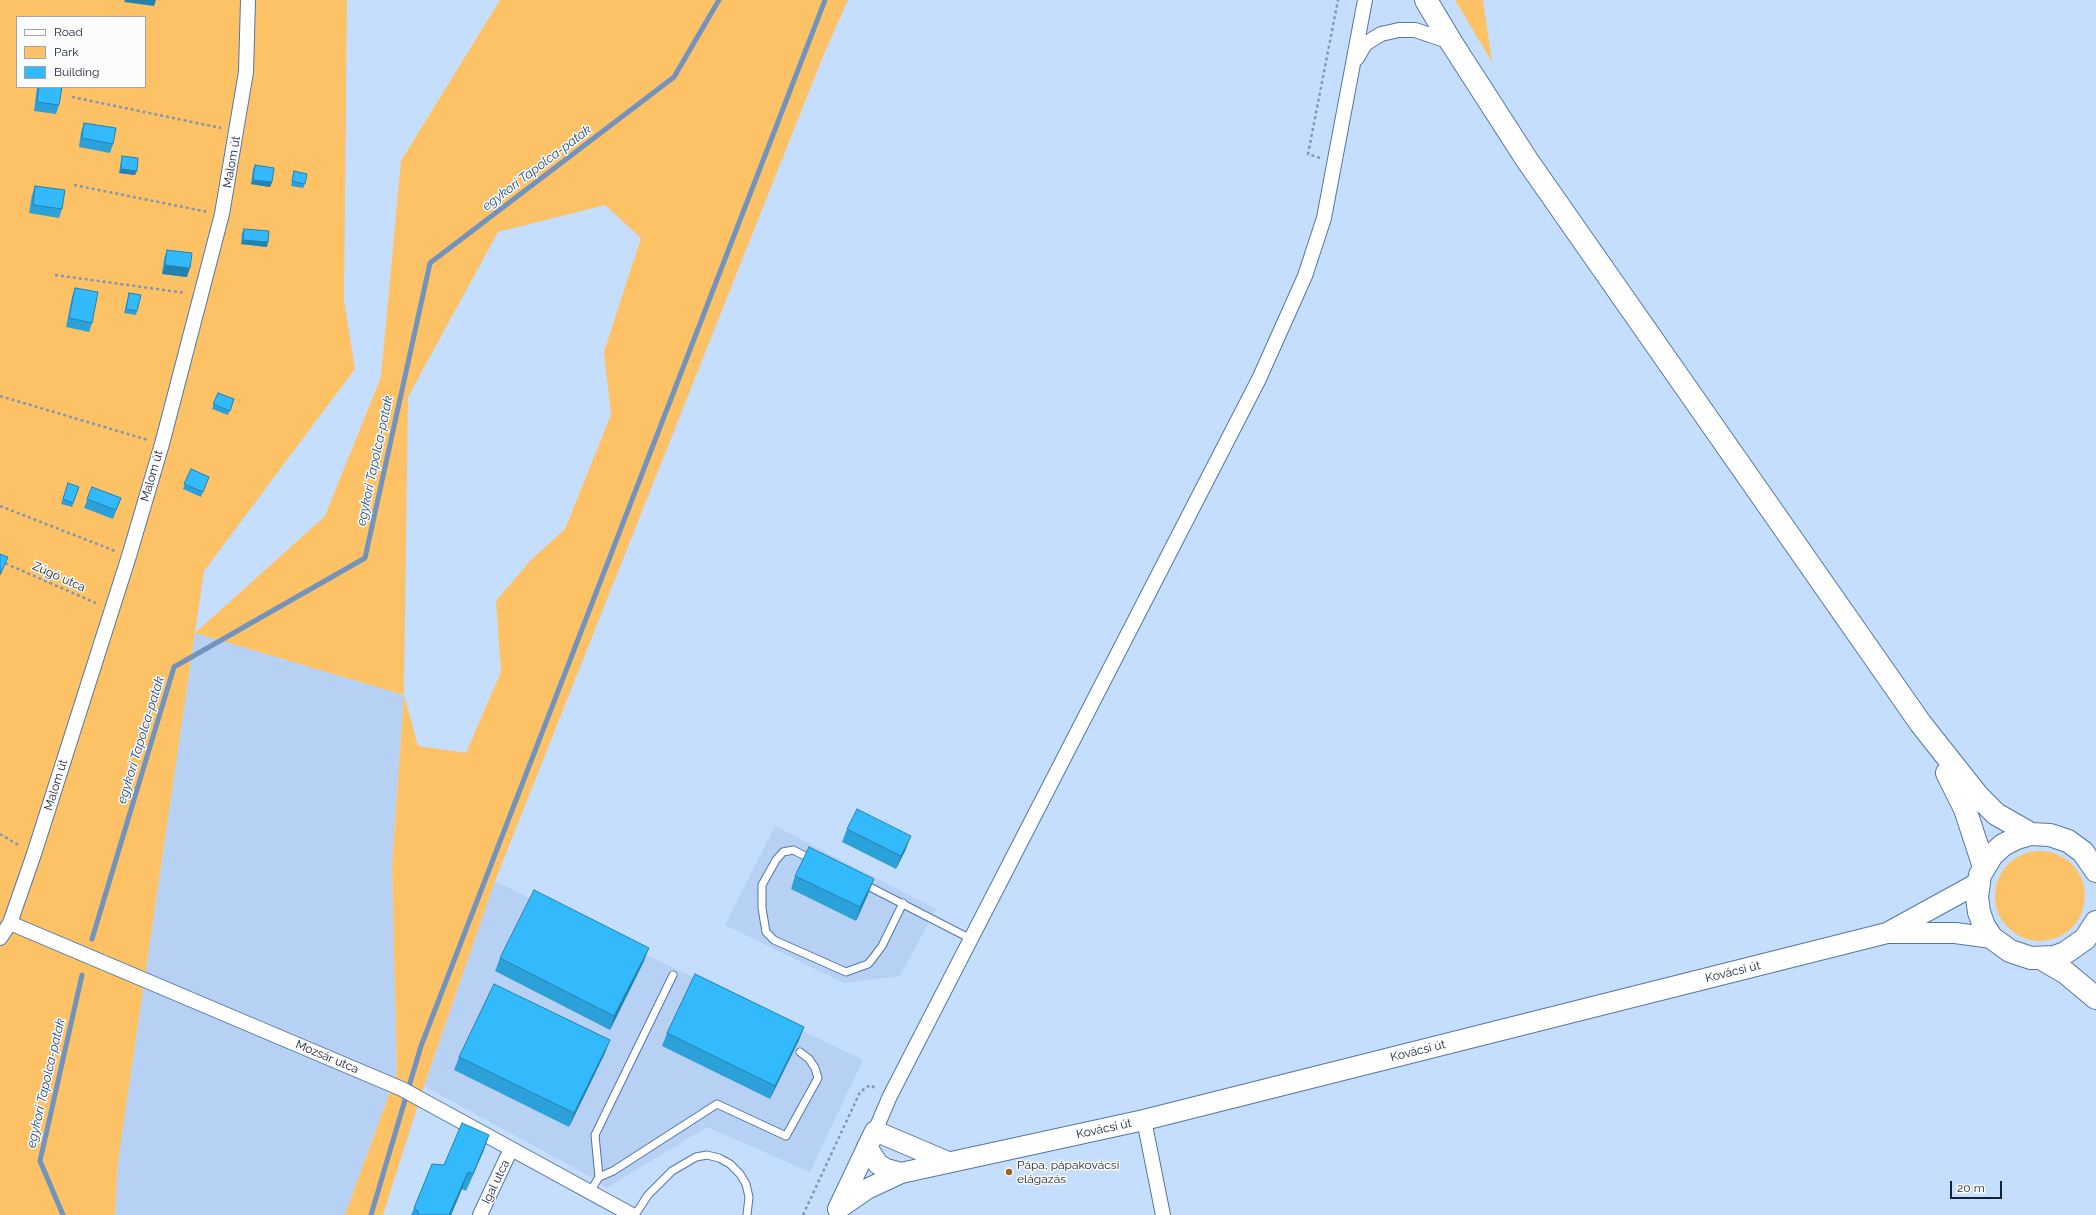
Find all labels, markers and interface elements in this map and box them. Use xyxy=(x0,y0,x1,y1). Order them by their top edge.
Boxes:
legend xyxy=(16,16,146,88)
text: Road xyxy=(54,25,83,39)
text: Park xyxy=(54,45,79,59)
text: Building xyxy=(54,65,100,79)
water label: egykori Tapolca-patak xyxy=(479,122,595,214)
street label: Malom út xyxy=(220,135,244,189)
water label: egykori Tapolca-patak xyxy=(354,395,396,527)
street label: Malom út xyxy=(138,449,166,503)
street label: Zúgó utca xyxy=(30,559,88,595)
water label: egykori Tapolca-patak xyxy=(114,674,168,806)
street label: Malom út xyxy=(41,758,71,812)
street label: Kovácsi út xyxy=(1704,958,1762,986)
water label: egykori Tapolca-patak xyxy=(24,1017,68,1149)
street label: Mozsár utca xyxy=(293,1037,361,1077)
street label: Kovácsi út xyxy=(1389,1037,1447,1065)
street label: Kovácsi út xyxy=(1075,1116,1133,1142)
street label: Igal utca xyxy=(479,1158,513,1206)
place label: Pápa, pápakovácsi elágazás xyxy=(1017,1158,1119,1186)
marker: Pápa, pápakovácsi elágazás xyxy=(1004,1167,1014,1177)
scale bar xyxy=(1952,1173,2004,1199)
text: 20 m xyxy=(1957,1181,1985,1195)

